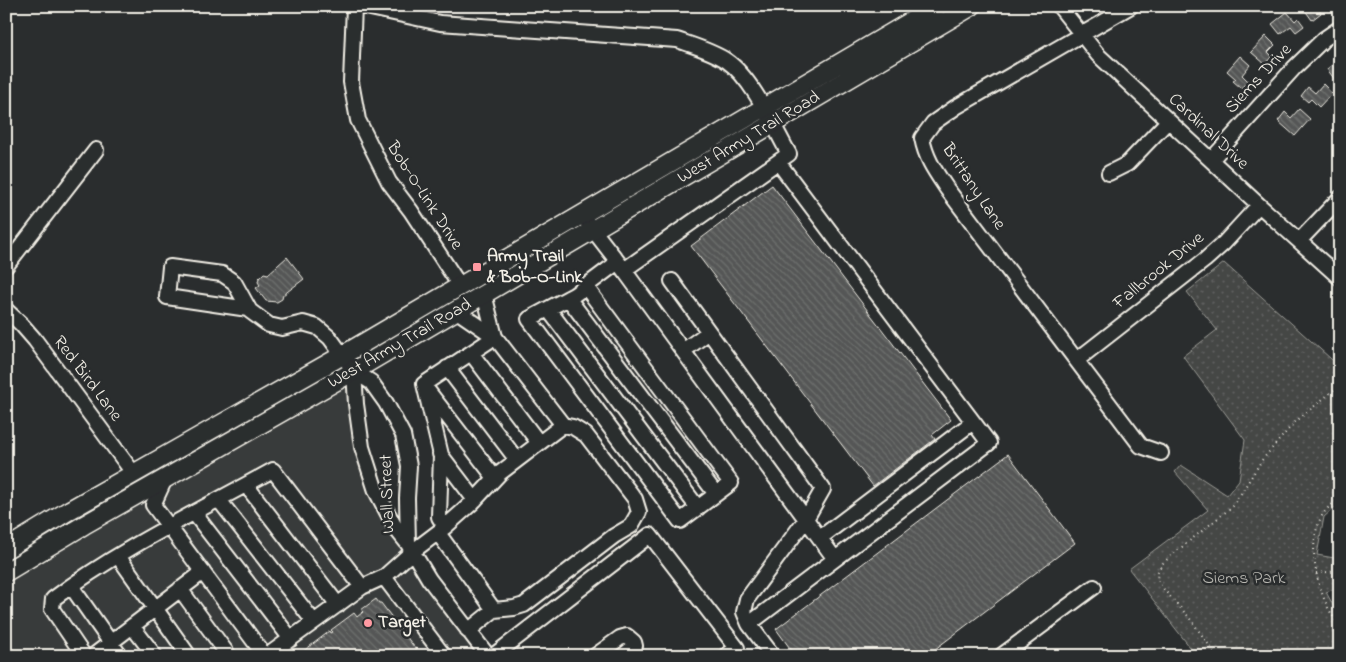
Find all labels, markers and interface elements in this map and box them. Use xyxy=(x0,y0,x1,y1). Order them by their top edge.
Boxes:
street label: Siems Drive xyxy=(1219,37,1299,120)
street label: West Army Trail Road xyxy=(673,85,825,191)
street label: Cardinal Drive xyxy=(1162,88,1255,177)
street label: Bob-O-Link Drive xyxy=(379,136,469,256)
street label: Brittany Lane xyxy=(934,138,1012,236)
street label: Fallbrook Drive xyxy=(1107,225,1211,317)
place label: Army Trail & Bob-O-Link xyxy=(486,244,583,291)
marker: Army Trail & Bob-O-Link xyxy=(471,261,483,273)
street label: West Army Trail Road xyxy=(323,292,477,396)
street label: Red Bird Lane xyxy=(46,331,128,428)
street label: Wall Street xyxy=(374,454,402,534)
park label: Siems Park xyxy=(1202,566,1286,592)
place label: Target xyxy=(378,610,427,637)
marker: Target xyxy=(362,617,374,629)

